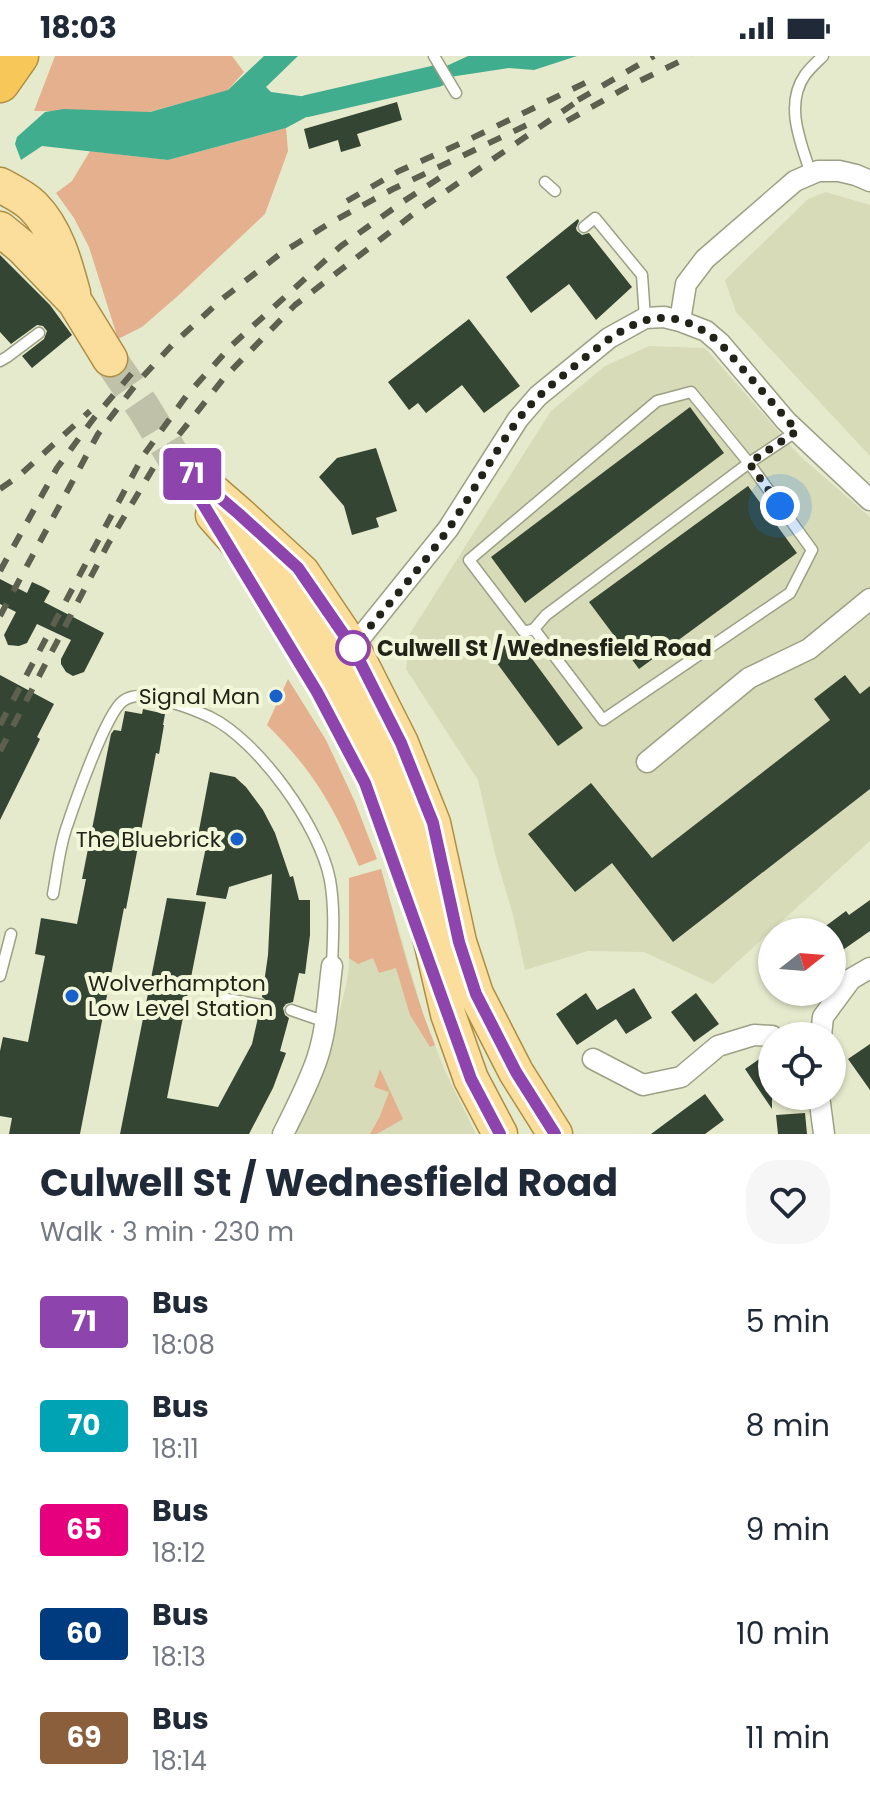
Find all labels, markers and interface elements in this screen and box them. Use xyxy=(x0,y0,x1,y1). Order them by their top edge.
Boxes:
text: 18:03 xyxy=(40,6,117,49)
line badge: 71 xyxy=(156,448,228,500)
text: 71 xyxy=(179,454,205,493)
your location xyxy=(760,486,800,526)
marker: Culwell St / Wednesfield Road xyxy=(336,631,370,665)
place label: Culwell St / Wednesfield Road xyxy=(377,633,712,664)
place label: Signal Man xyxy=(139,681,260,712)
marker: Signal Man xyxy=(267,687,285,705)
place label: The Bluebrick xyxy=(76,824,222,855)
marker: The Bluebrick xyxy=(228,830,246,848)
north arrow xyxy=(758,918,846,1006)
map controls xyxy=(758,918,846,1110)
place label: Wolverhampton Low Level Station xyxy=(88,968,273,1024)
marker: Wolverhampton Low Level Station xyxy=(63,987,81,1005)
button: locate xyxy=(758,1022,846,1110)
text: Culwell St / Wednesfield Road xyxy=(40,1156,618,1209)
button: heart xyxy=(746,1160,830,1244)
text: Walk · 3 min · 230 m xyxy=(40,1214,294,1250)
text: Bus xyxy=(152,1281,209,1324)
text: 5 min xyxy=(746,1300,830,1343)
text: 71 xyxy=(71,1302,97,1341)
text: 18:08 xyxy=(152,1327,215,1363)
text: Bus xyxy=(152,1385,209,1428)
text: 8 min xyxy=(746,1404,830,1447)
text: 70 xyxy=(67,1406,101,1445)
text: 18:11 xyxy=(152,1431,199,1467)
text: Bus xyxy=(152,1489,209,1532)
text: 9 min xyxy=(746,1508,830,1551)
text: 65 xyxy=(66,1510,102,1549)
text: 18:12 xyxy=(152,1535,206,1571)
text: Bus xyxy=(152,1593,209,1636)
text: 10 min xyxy=(736,1612,830,1655)
text: 60 xyxy=(66,1614,102,1653)
text: 18:13 xyxy=(152,1639,206,1675)
text: Bus xyxy=(152,1697,209,1740)
text: 11 min xyxy=(745,1716,830,1759)
text: 69 xyxy=(66,1718,102,1757)
text: 18:14 xyxy=(152,1743,207,1779)

